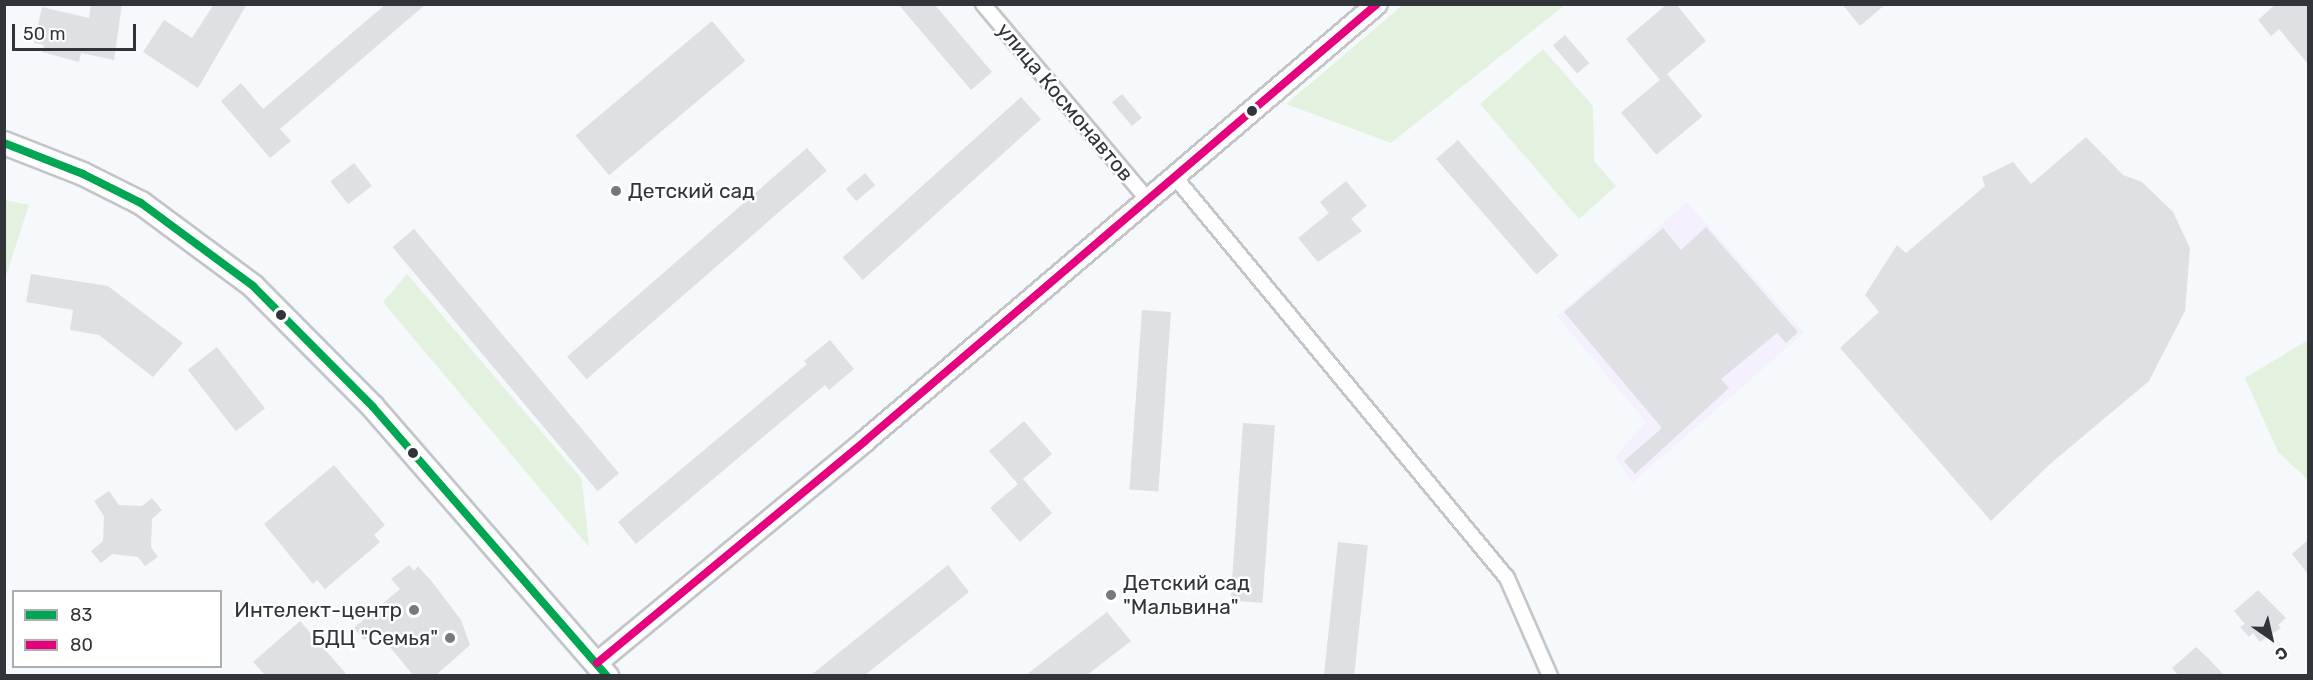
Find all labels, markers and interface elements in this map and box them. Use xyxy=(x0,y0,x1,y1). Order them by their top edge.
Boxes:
scale bar xyxy=(15,12,140,50)
street label: улица Космонавтов xyxy=(991,18,1139,186)
text: 50 m xyxy=(23,23,66,45)
unlabelled marker xyxy=(1246,105,1258,117)
place label: Детский сад xyxy=(628,178,755,204)
marker: Детский сад xyxy=(609,184,623,198)
unlabelled marker xyxy=(275,309,287,321)
unlabelled marker xyxy=(407,447,419,459)
place label: Детский сад "Мальвина" xyxy=(1123,570,1250,620)
marker: Детский сад "Мальвина" xyxy=(1104,588,1118,602)
legend xyxy=(12,590,222,668)
place label: Интелект-центр xyxy=(234,597,402,623)
marker: Интелект-центр xyxy=(407,603,421,617)
text: 83 xyxy=(70,604,92,626)
north arrow xyxy=(2241,608,2301,668)
place label: БДЦ "Семья" xyxy=(312,625,438,651)
marker: БДЦ "Семья" xyxy=(443,631,457,645)
text: 80 xyxy=(70,634,93,656)
text: С xyxy=(2271,642,2291,664)

